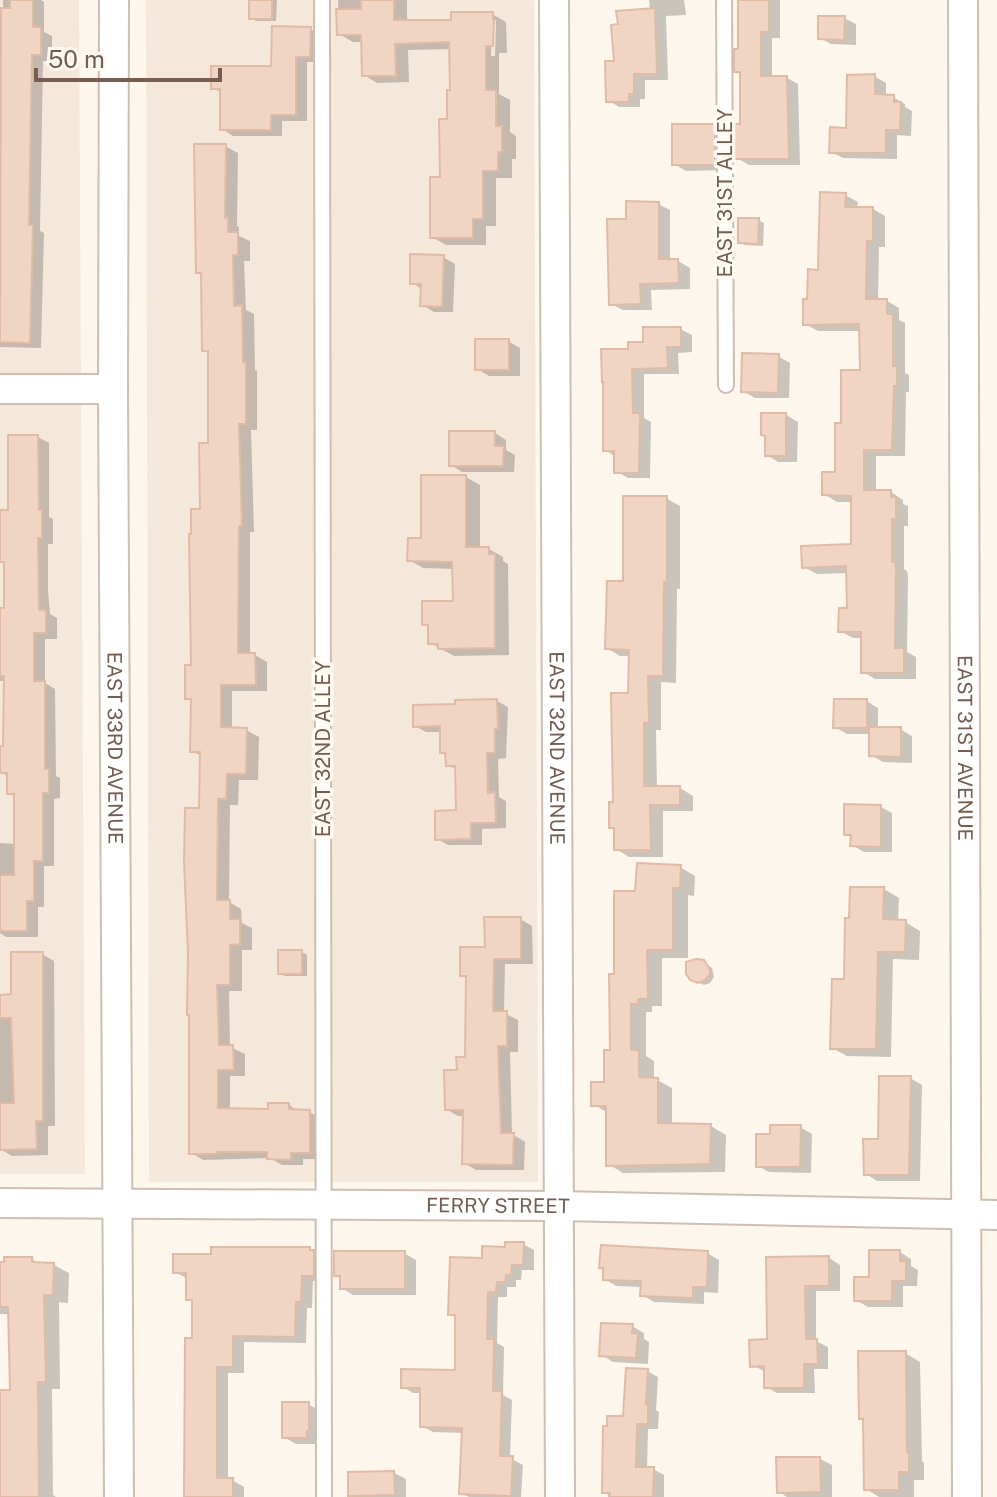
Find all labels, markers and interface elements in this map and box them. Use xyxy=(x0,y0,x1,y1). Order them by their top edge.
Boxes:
scale bar xyxy=(36,32,220,82)
text: 50 m xyxy=(48,45,105,73)
street label: EAST 31ST ALLEY xyxy=(713,109,737,277)
street label: EAST 32ND AVENUE xyxy=(545,651,569,845)
street label: EAST 33RD AVENUE xyxy=(102,652,127,844)
street label: EAST 31ST AVENUE xyxy=(953,655,977,841)
street label: EAST 32ND ALLEY xyxy=(311,661,335,837)
street label: FERRY STREET xyxy=(426,1193,570,1218)

